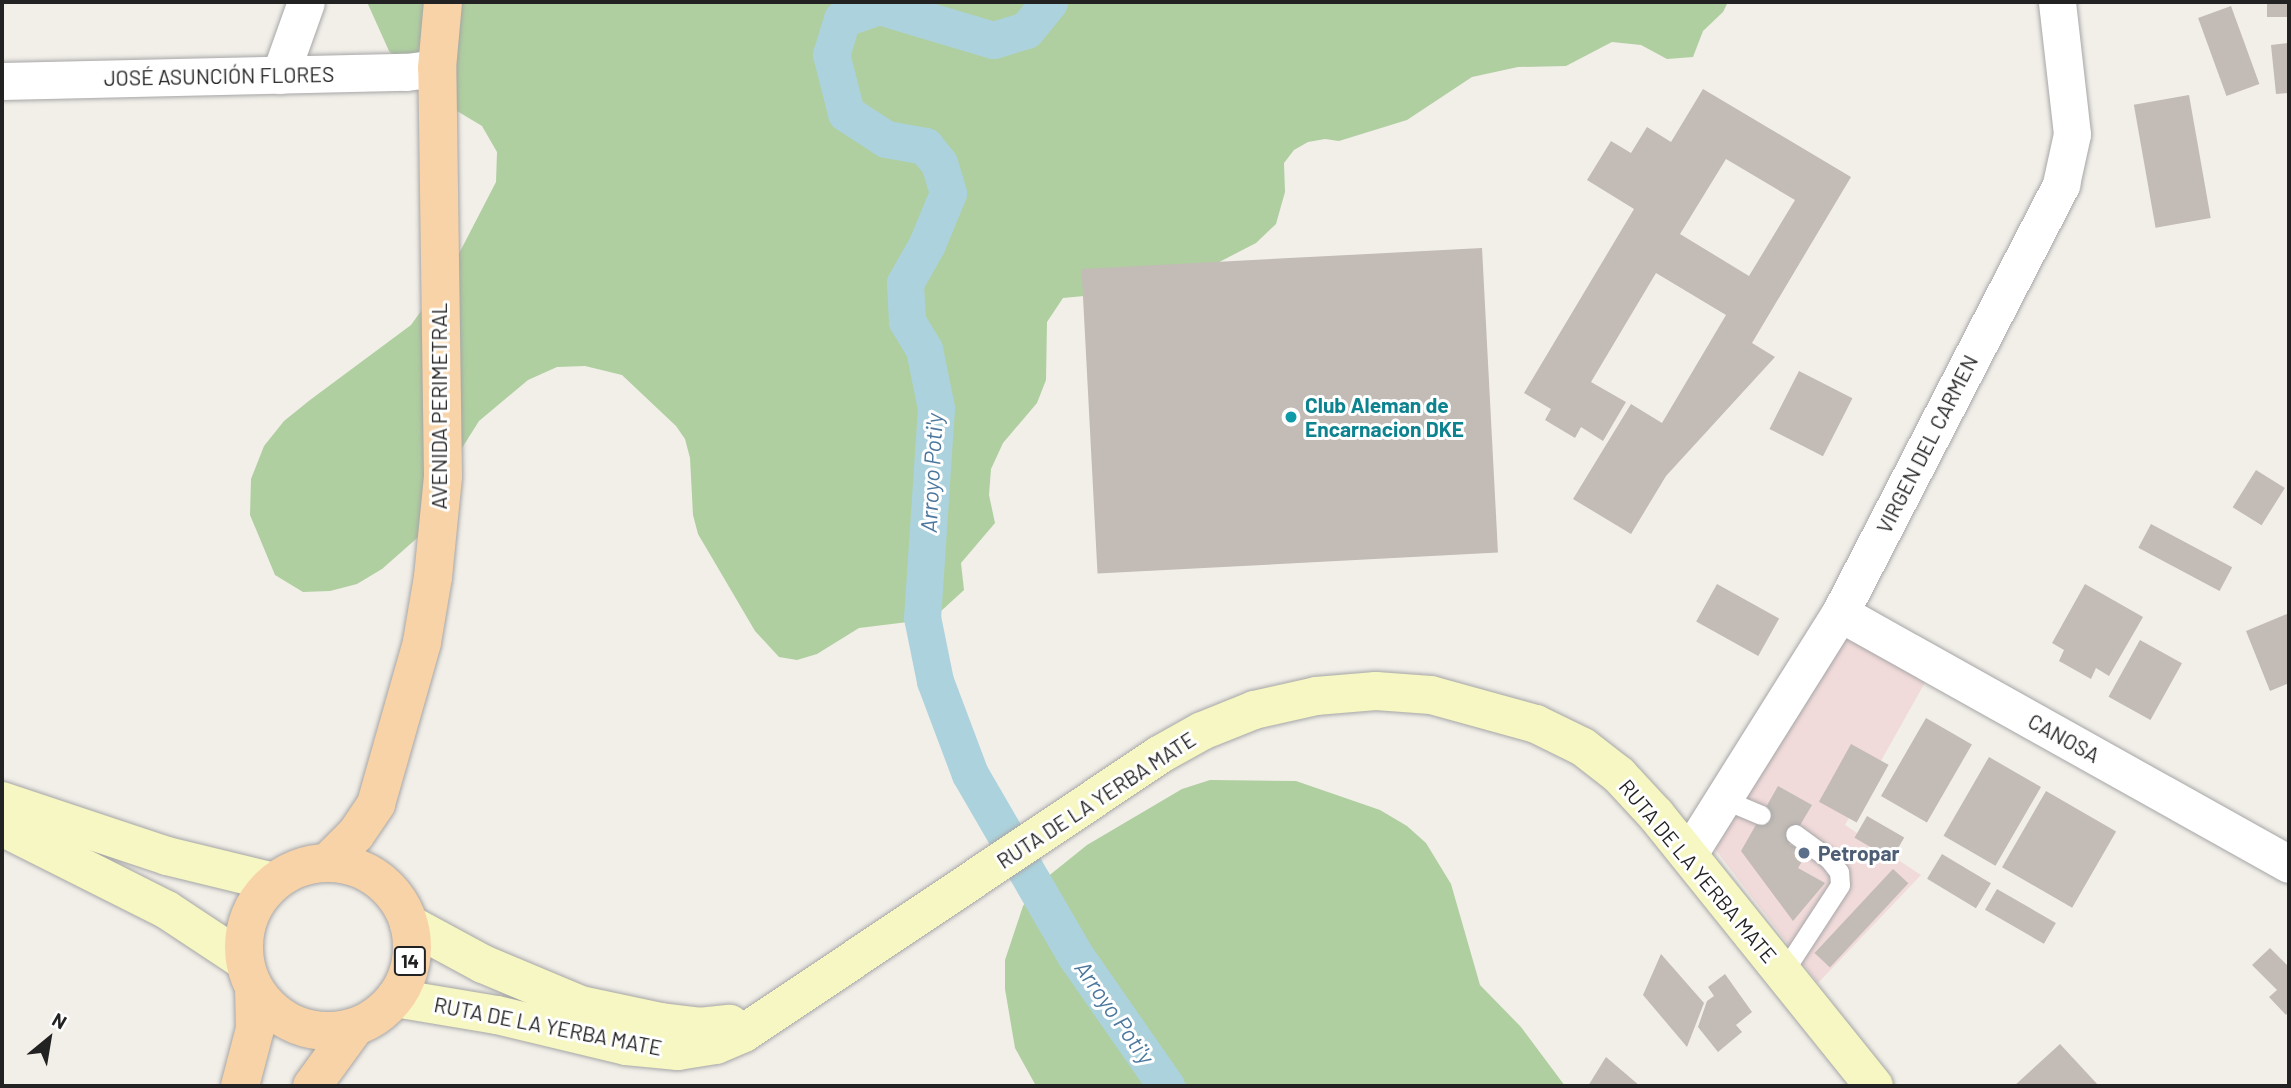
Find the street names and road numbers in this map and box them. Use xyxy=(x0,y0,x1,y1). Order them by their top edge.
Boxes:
street label: JOSÉ ASUNCIÓN FLORES xyxy=(104,61,334,91)
street label: AVENIDA PERIMETRAL xyxy=(426,303,452,509)
street label: VIRGEN DEL CARMEN xyxy=(1871,351,1983,537)
street label: CANOSA xyxy=(2024,708,2104,768)
street label: RUTA DE LA YERBA MATE xyxy=(992,726,1200,874)
street label: RUTA DE LA YERBA MATE xyxy=(1614,774,1782,968)
road number: 14 xyxy=(392,945,428,976)
street label: RUTA DE LA YERBA MATE xyxy=(432,992,664,1060)

